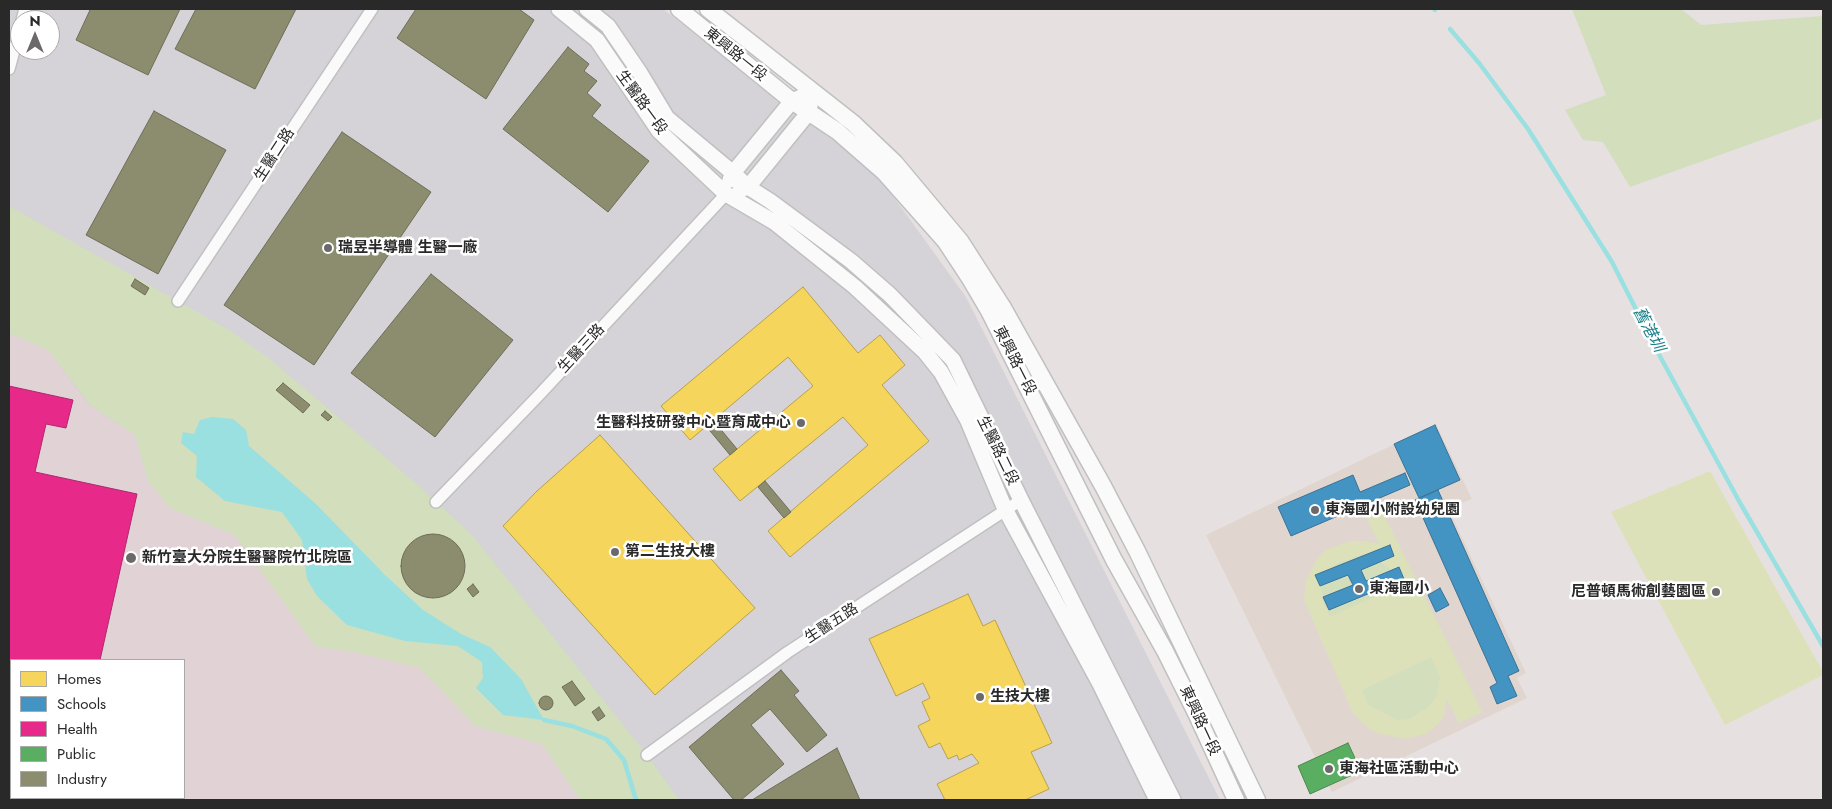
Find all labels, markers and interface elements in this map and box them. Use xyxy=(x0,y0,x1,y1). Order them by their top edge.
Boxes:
north arrow xyxy=(10,10,60,60)
text: N xyxy=(29,11,41,31)
street label: 東興路一段 xyxy=(700,24,770,86)
street label: 生醫路一段 xyxy=(612,67,670,139)
street label: 生醫二路 xyxy=(251,125,299,185)
place label: 瑞昱半導體 生醫一廠 xyxy=(338,239,477,257)
marker: 瑞昱半導體 生醫一廠 xyxy=(322,242,334,254)
water label: 舊港圳 xyxy=(1628,304,1668,356)
street label: 生醫三路 xyxy=(555,321,609,377)
street label: 東興路一段 xyxy=(989,324,1039,398)
street label: 生醫路二段 xyxy=(972,413,1022,489)
place label: 生醫科技研發中心暨育成中心 xyxy=(596,414,791,432)
marker: 生醫科技研發中心暨育成中心 xyxy=(795,417,807,429)
place label: 東海國小附設幼兒園 xyxy=(1325,501,1460,519)
marker: 東海國小附設幼兒園 xyxy=(1309,504,1321,516)
place label: 第二生技大樓 xyxy=(625,543,715,561)
marker: 第二生技大樓 xyxy=(609,546,621,558)
place label: 新竹臺大分院生醫醫院竹北院區 xyxy=(142,549,352,567)
marker: 新竹臺大分院生醫醫院竹北院區 xyxy=(124,551,138,565)
place label: 東海國小 xyxy=(1369,580,1429,598)
marker: 東海國小 xyxy=(1353,583,1365,595)
place label: 尼普頓馬術創藝園區 xyxy=(1571,583,1706,601)
marker: 尼普頓馬術創藝園區 xyxy=(1710,586,1722,598)
street label: 生醫五路 xyxy=(802,600,862,648)
legend xyxy=(10,659,185,799)
text: Homes xyxy=(57,668,101,690)
street label: 東興路一段 xyxy=(1175,683,1223,759)
place label: 生技大樓 xyxy=(990,688,1050,706)
marker: 生技大樓 xyxy=(974,691,986,703)
text: Schools xyxy=(57,693,106,715)
text: Health xyxy=(57,718,98,740)
text: Public xyxy=(57,743,96,765)
place label: 東海社區活動中心 xyxy=(1339,760,1459,778)
marker: 東海社區活動中心 xyxy=(1323,763,1335,775)
text: Industry xyxy=(57,768,107,790)

